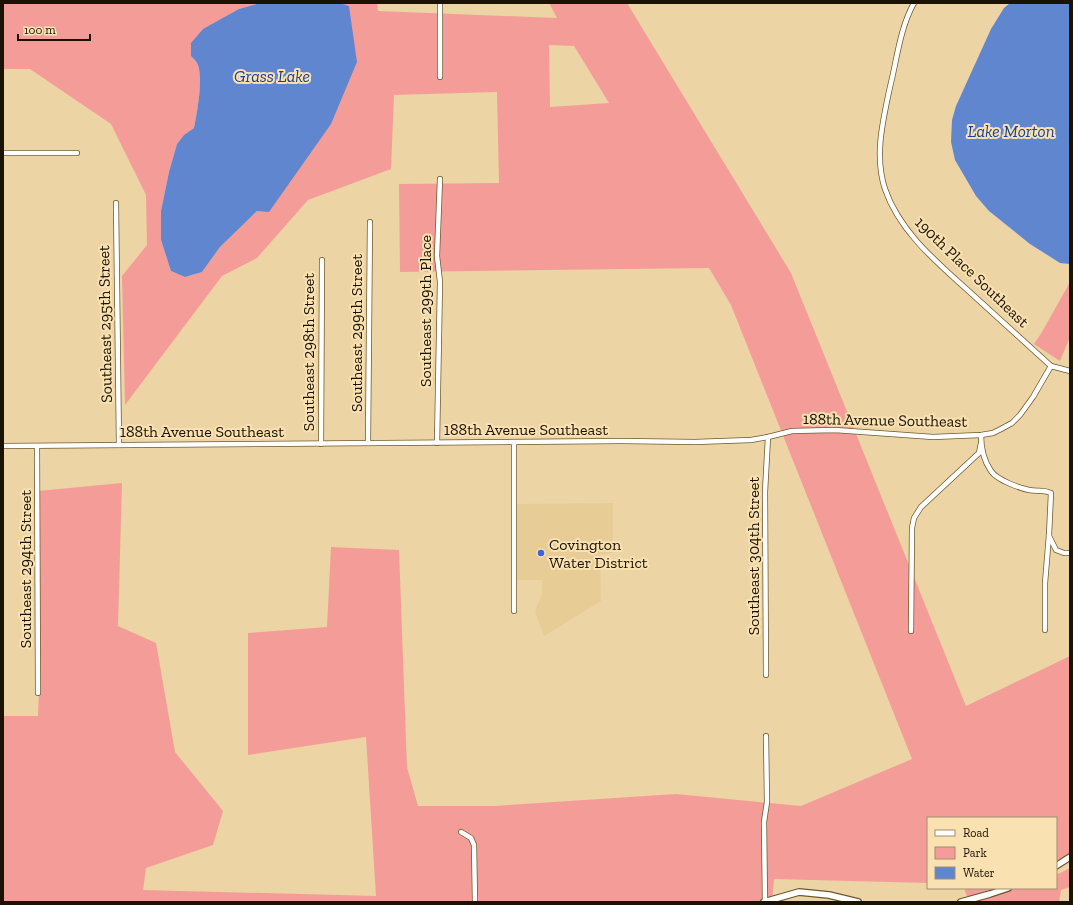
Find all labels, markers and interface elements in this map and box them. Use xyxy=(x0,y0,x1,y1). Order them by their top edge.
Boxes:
scale bar xyxy=(18,16,90,42)
text: 100 m xyxy=(24,23,56,37)
water label: Grass Lake xyxy=(234,66,310,86)
water label: Lake Morton xyxy=(967,121,1055,141)
street label: 190th Place Southeast xyxy=(911,213,1033,331)
street label: Southeast 299th Place xyxy=(416,235,435,387)
street label: Southeast 295th Street xyxy=(94,245,116,403)
street label: Southeast 299th Street xyxy=(347,254,366,412)
street label: Southeast 298th Street xyxy=(299,273,318,431)
street label: 188th Avenue Southeast xyxy=(803,409,967,431)
street label: 188th Avenue Southeast xyxy=(444,420,608,439)
street label: 188th Avenue Southeast xyxy=(120,422,284,441)
street label: Southeast 304th Street xyxy=(744,477,763,635)
street label: Southeast 294th Street xyxy=(16,490,35,648)
place label: Covington Water District xyxy=(549,535,648,572)
marker: Covington Water District xyxy=(536,548,546,558)
legend xyxy=(927,817,1057,889)
text: Road xyxy=(963,826,989,840)
text: Park xyxy=(963,846,988,860)
text: Water xyxy=(963,866,995,880)

